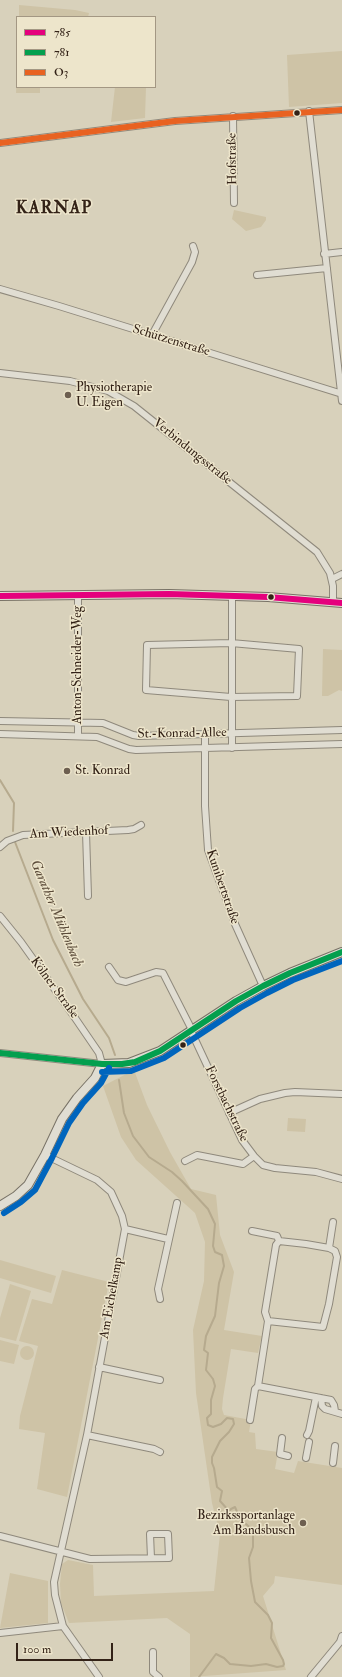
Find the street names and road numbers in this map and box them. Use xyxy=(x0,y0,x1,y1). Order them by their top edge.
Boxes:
street label: Hofstraße xyxy=(225,133,241,185)
street label: Schützenstraße xyxy=(131,322,211,360)
street label: Verbindungsstraße xyxy=(149,415,235,489)
street label: Anton-Schneider-Weg xyxy=(70,606,86,724)
street label: St.-Konrad-Allee xyxy=(137,725,227,743)
street label: Am Wiedenhof xyxy=(29,823,109,843)
street label: Kunibertstraße xyxy=(202,848,242,926)
street label: Kölner Straße xyxy=(26,954,82,1022)
street label: Forstbachstraße xyxy=(201,1063,251,1145)
street label: Am Eichelkamp xyxy=(97,1256,127,1340)

